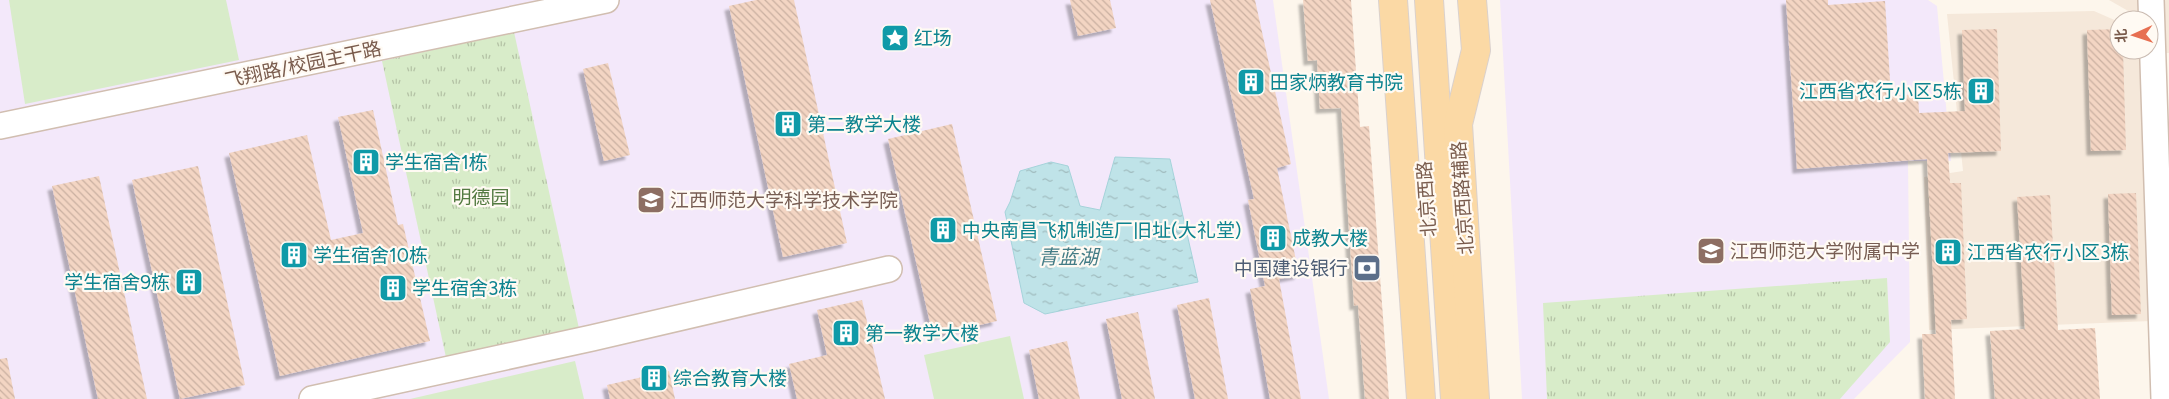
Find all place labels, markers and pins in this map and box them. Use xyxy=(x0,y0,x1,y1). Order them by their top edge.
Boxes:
place icon: 红场 xyxy=(880,23,910,53)
place label: 红场 xyxy=(914,27,952,50)
building icon: 田家炳教育书院 xyxy=(1236,67,1266,97)
place label: 田家炳教育书院 xyxy=(1270,71,1403,94)
building icon: 江西省农行小区5栋 xyxy=(1966,76,1996,106)
place label: 江西省农行小区5栋 xyxy=(1799,80,1962,103)
building icon: 第二教学大楼 xyxy=(773,109,803,139)
place label: 第二教学大楼 xyxy=(807,113,921,136)
building icon: 学生宿舍1栋 xyxy=(351,147,381,177)
place label: 学生宿舍1栋 xyxy=(385,151,488,174)
school or university icon: 江西师范大学科学技术学院 xyxy=(636,185,666,215)
place label: 江西师范大学科学技术学院 xyxy=(670,189,898,212)
building icon: 中央南昌飞机制造厂旧址(大礼堂) xyxy=(928,215,958,245)
place label: 中央南昌飞机制造厂旧址(大礼堂) xyxy=(962,219,1241,242)
building icon: 成教大楼 xyxy=(1258,223,1288,253)
place label: 成教大楼 xyxy=(1292,227,1368,250)
school or university icon: 江西师范大学附属中学 xyxy=(1696,236,1726,266)
building icon: 江西省农行小区3栋 xyxy=(1933,237,1963,267)
building icon: 学生宿舍10栋 xyxy=(279,240,309,270)
place label: 江西师范大学附属中学 xyxy=(1730,240,1920,263)
place label: 江西省农行小区3栋 xyxy=(1967,241,2129,264)
place label: 学生宿舍10栋 xyxy=(313,244,428,267)
bank icon: 中国建设银行 xyxy=(1352,253,1382,283)
place label: 中国建设银行 xyxy=(1234,257,1348,280)
building icon: 学生宿舍9栋 xyxy=(174,267,204,297)
place label: 学生宿舍9栋 xyxy=(64,271,170,294)
building icon: 学生宿舍3栋 xyxy=(378,273,408,303)
place label: 学生宿舍3栋 xyxy=(412,277,517,300)
building icon: 第一教学大楼 xyxy=(831,318,861,348)
place label: 第一教学大楼 xyxy=(865,322,979,345)
building icon: 综合教育大楼 xyxy=(639,363,669,393)
place label: 综合教育大楼 xyxy=(673,367,787,390)

